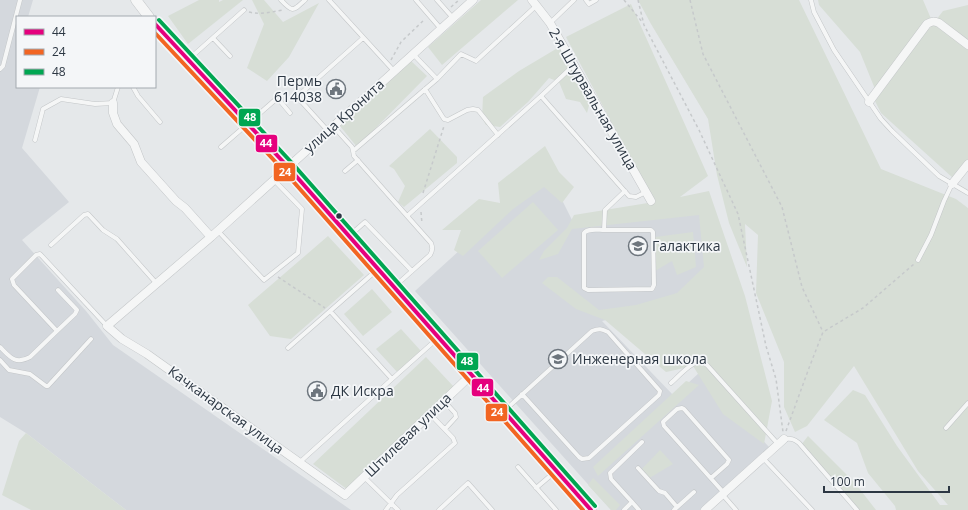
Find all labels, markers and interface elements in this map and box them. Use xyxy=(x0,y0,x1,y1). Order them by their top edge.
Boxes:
legend xyxy=(16,16,156,88)
text: 44 xyxy=(52,23,66,40)
street label: 2-я Штурвальная улица xyxy=(545,24,642,173)
text: 24 xyxy=(52,43,66,60)
text: 48 xyxy=(52,63,66,80)
place label: Пермь 614038 xyxy=(274,71,322,106)
street label: улица Кронита xyxy=(299,75,388,157)
public building icon: Пермь 614038 xyxy=(325,78,347,100)
line badge: 48 xyxy=(238,108,261,127)
text: 48 xyxy=(244,109,256,124)
line badge: 44 xyxy=(255,134,278,153)
text: 44 xyxy=(260,135,273,150)
line badge: 24 xyxy=(273,162,296,182)
text: 24 xyxy=(279,164,292,179)
unlabelled marker xyxy=(334,211,344,221)
school or university icon: Галактика xyxy=(627,235,649,257)
place label: Галактика xyxy=(652,236,721,255)
school or university icon: Инженерная школа xyxy=(547,348,569,370)
place label: Инженерная школа xyxy=(572,349,707,368)
line badge: 48 xyxy=(456,352,479,371)
text: 48 xyxy=(461,353,473,368)
street label: Качканарская улица xyxy=(165,361,288,458)
line badge: 44 xyxy=(471,378,494,397)
public building icon: ДК Искра xyxy=(306,380,328,402)
text: 44 xyxy=(477,380,490,395)
place label: ДК Искра xyxy=(331,381,394,400)
street label: Штилевая улица xyxy=(360,388,455,481)
line badge: 24 xyxy=(485,403,508,422)
text: 24 xyxy=(491,404,504,419)
scale bar xyxy=(824,468,949,494)
text: 100 m xyxy=(830,473,865,490)

